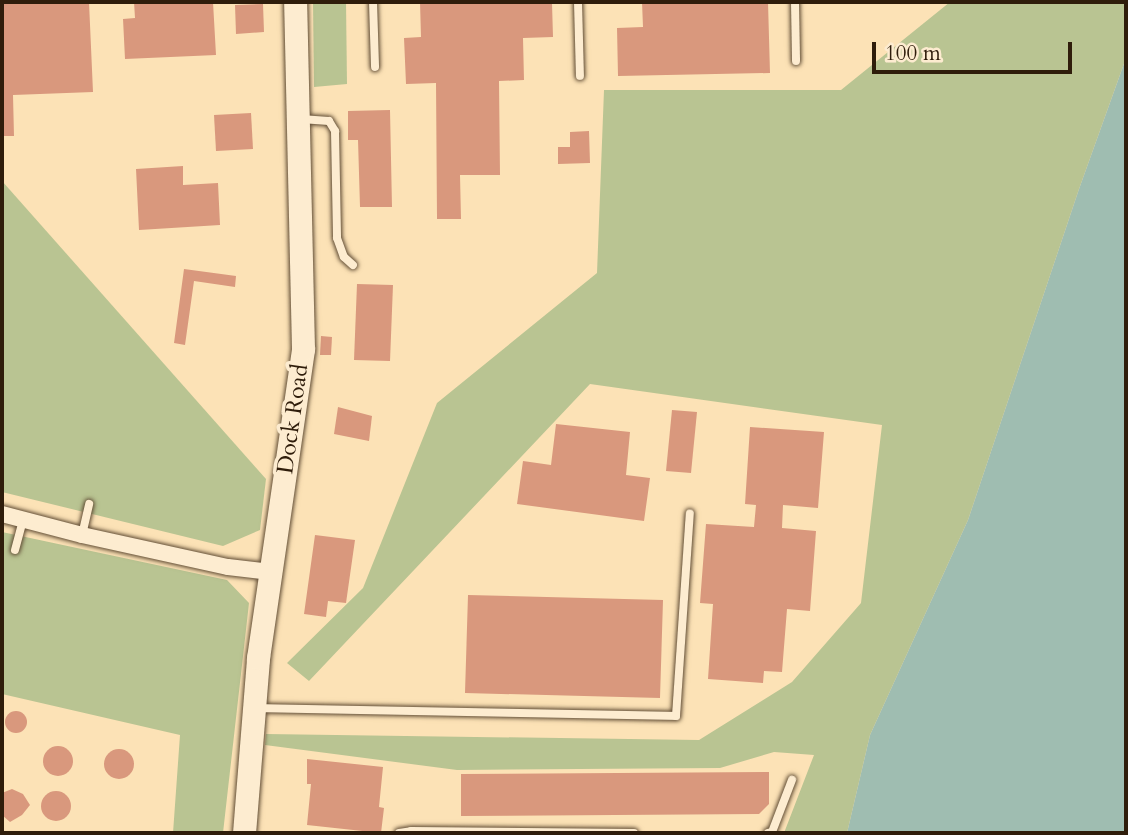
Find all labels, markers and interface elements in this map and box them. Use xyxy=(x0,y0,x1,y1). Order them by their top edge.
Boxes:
scale bar xyxy=(876,28,1076,72)
text: 100 m xyxy=(885,39,941,68)
street label: Dock Road xyxy=(272,362,314,476)

